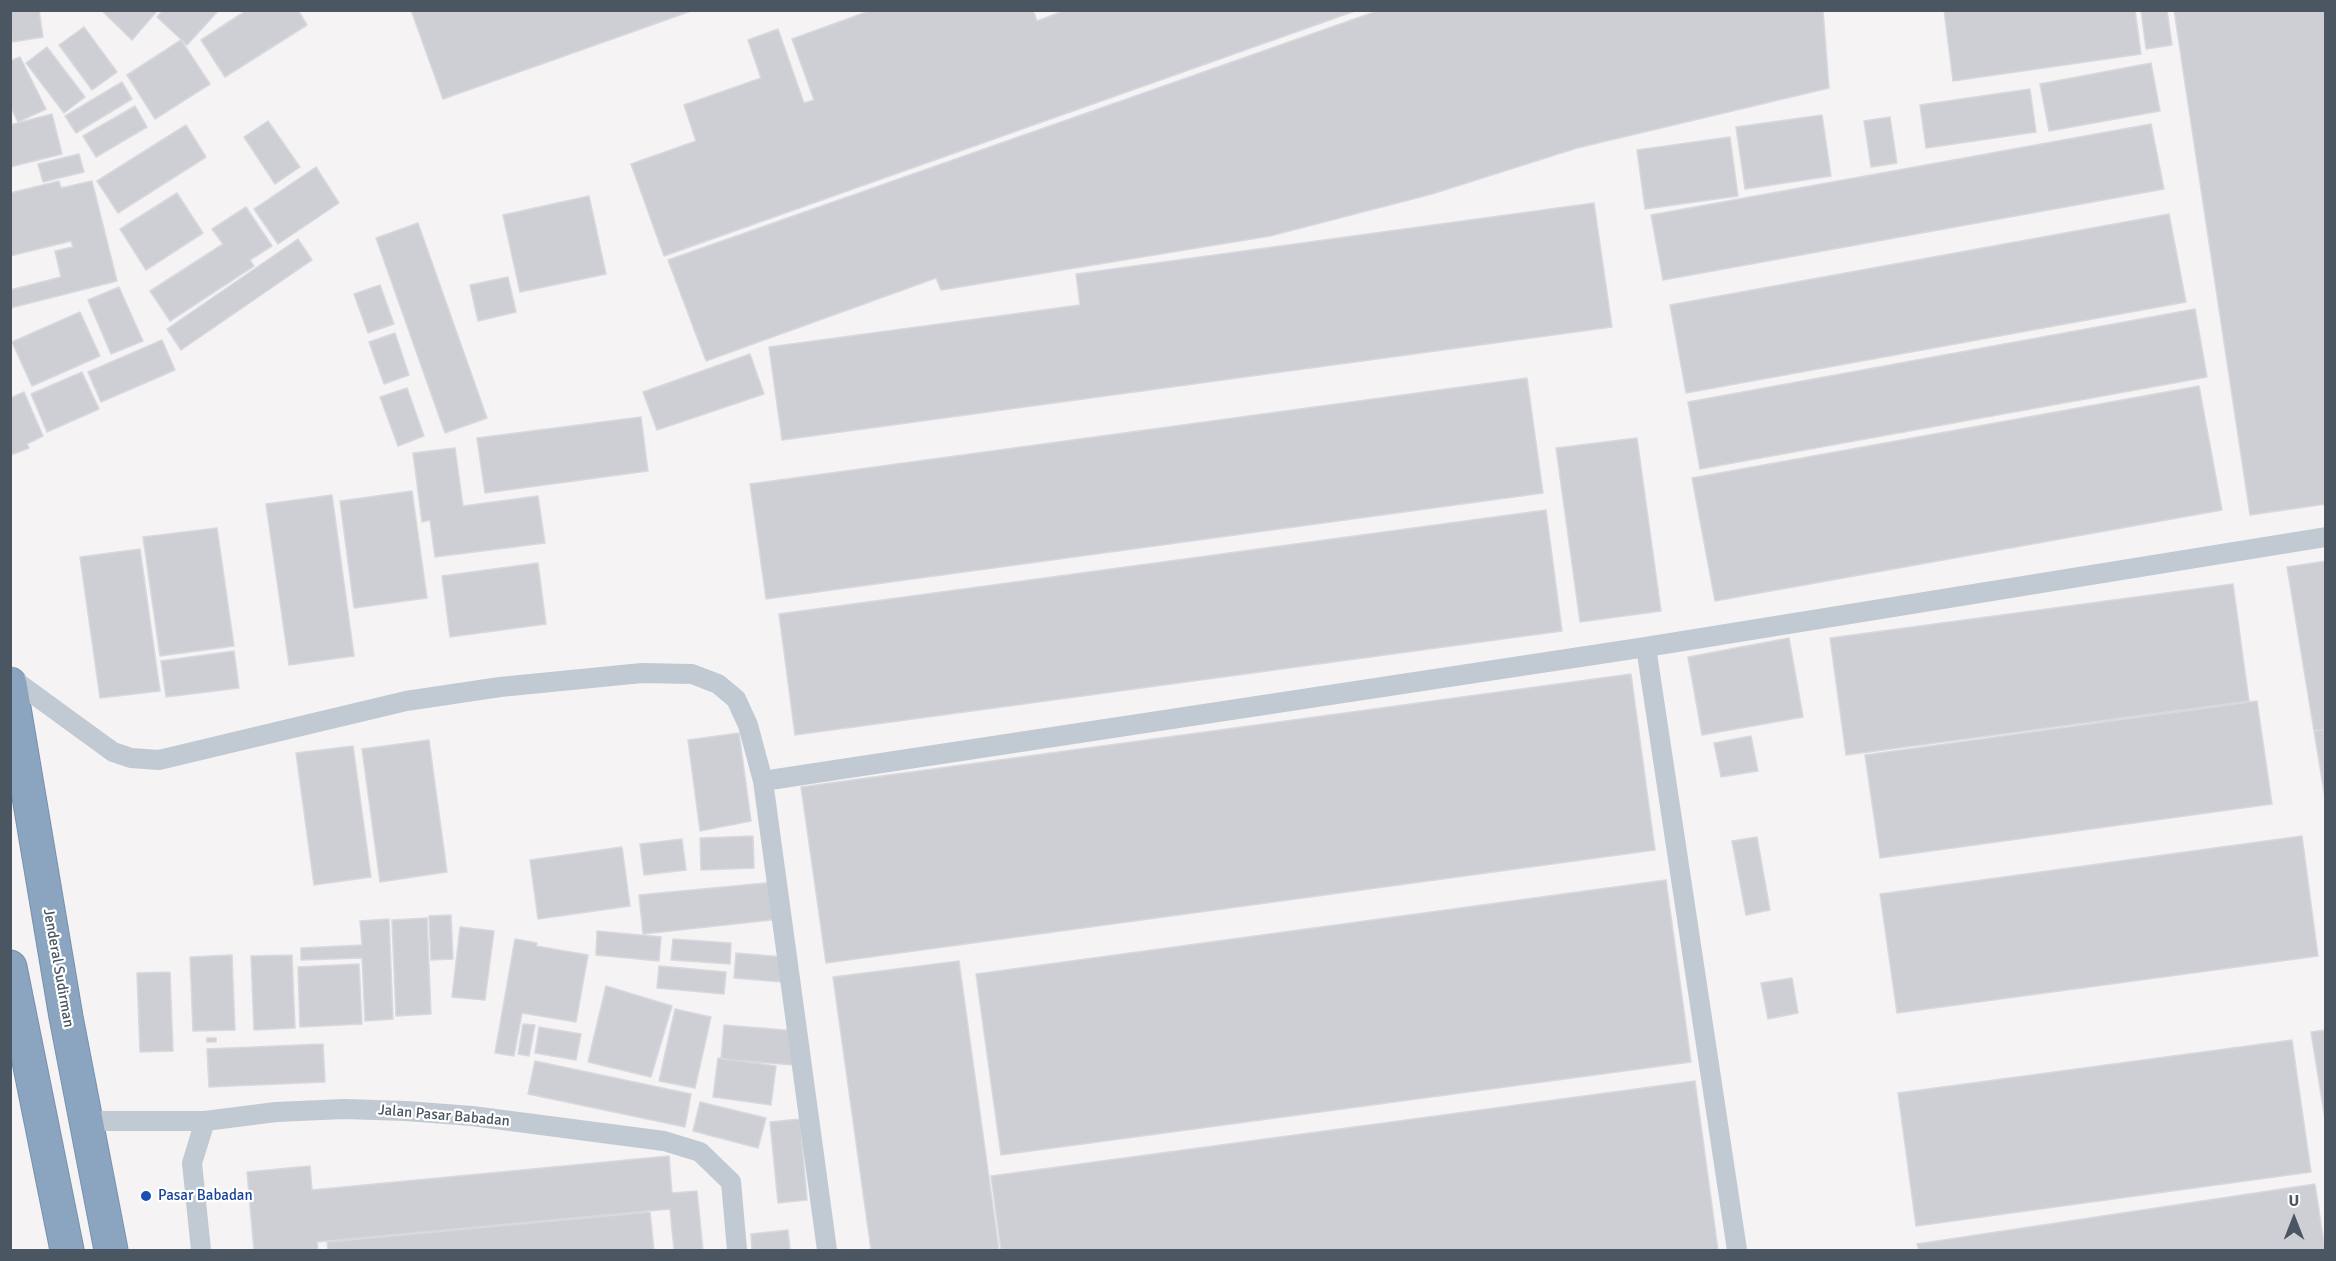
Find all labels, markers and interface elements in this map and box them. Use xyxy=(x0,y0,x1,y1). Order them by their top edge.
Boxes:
street label: Jenderal Sudirman xyxy=(39,907,77,1029)
street label: Jalan Pasar Babadan xyxy=(377,1101,511,1131)
place label: Pasar Babadan xyxy=(158,1187,253,1205)
marker: Pasar Babadan xyxy=(139,1189,153,1203)
north arrow xyxy=(2264,1189,2324,1249)
text: U xyxy=(2289,1191,2299,1211)

